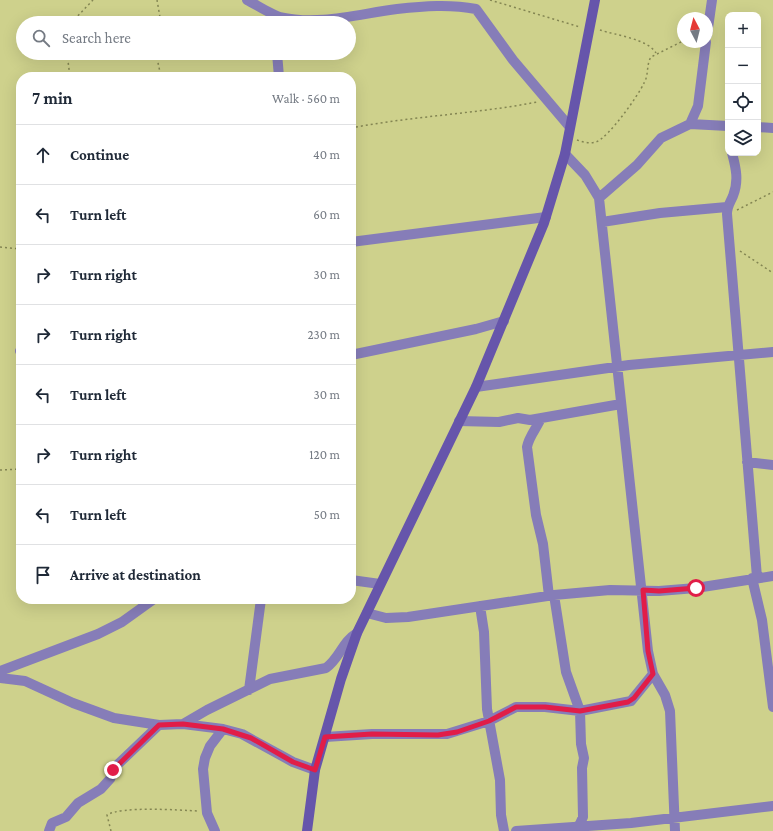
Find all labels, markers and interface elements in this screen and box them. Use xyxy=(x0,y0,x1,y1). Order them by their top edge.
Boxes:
north arrow xyxy=(677,12,713,48)
map controls xyxy=(725,12,761,156)
button: + xyxy=(725,12,761,48)
search box xyxy=(16,16,356,60)
icon: search xyxy=(30,27,52,49)
text: Search here xyxy=(62,30,131,46)
button: − xyxy=(725,48,761,84)
button: locate xyxy=(725,84,761,120)
text: 7 min xyxy=(32,89,73,108)
text: Walk · 560 m xyxy=(272,91,340,106)
button: layers xyxy=(725,120,761,156)
icon: ahead xyxy=(32,144,54,166)
text: Continue xyxy=(70,147,129,163)
text: 40 m xyxy=(313,147,340,162)
icon: left xyxy=(32,204,54,226)
text: Turn left xyxy=(70,207,126,223)
text: 60 m xyxy=(313,207,340,222)
icon: right xyxy=(32,264,54,286)
text: Turn right xyxy=(70,267,137,283)
text: 30 m xyxy=(314,267,340,282)
icon: right xyxy=(32,324,54,346)
text: Turn right xyxy=(70,327,137,343)
text: 230 m xyxy=(307,327,340,342)
icon: left xyxy=(32,384,54,406)
text: Turn left xyxy=(70,387,126,403)
text: 30 m xyxy=(314,387,340,402)
icon: right xyxy=(32,444,54,466)
text: Turn right xyxy=(70,447,137,463)
text: 120 m xyxy=(309,447,340,462)
icon: left xyxy=(32,504,54,526)
text: Turn left xyxy=(70,507,126,523)
text: 50 m xyxy=(314,507,340,522)
icon: arrive xyxy=(32,564,54,586)
text: Arrive at destination xyxy=(70,567,201,583)
route start xyxy=(687,579,705,597)
route end xyxy=(104,761,122,779)

